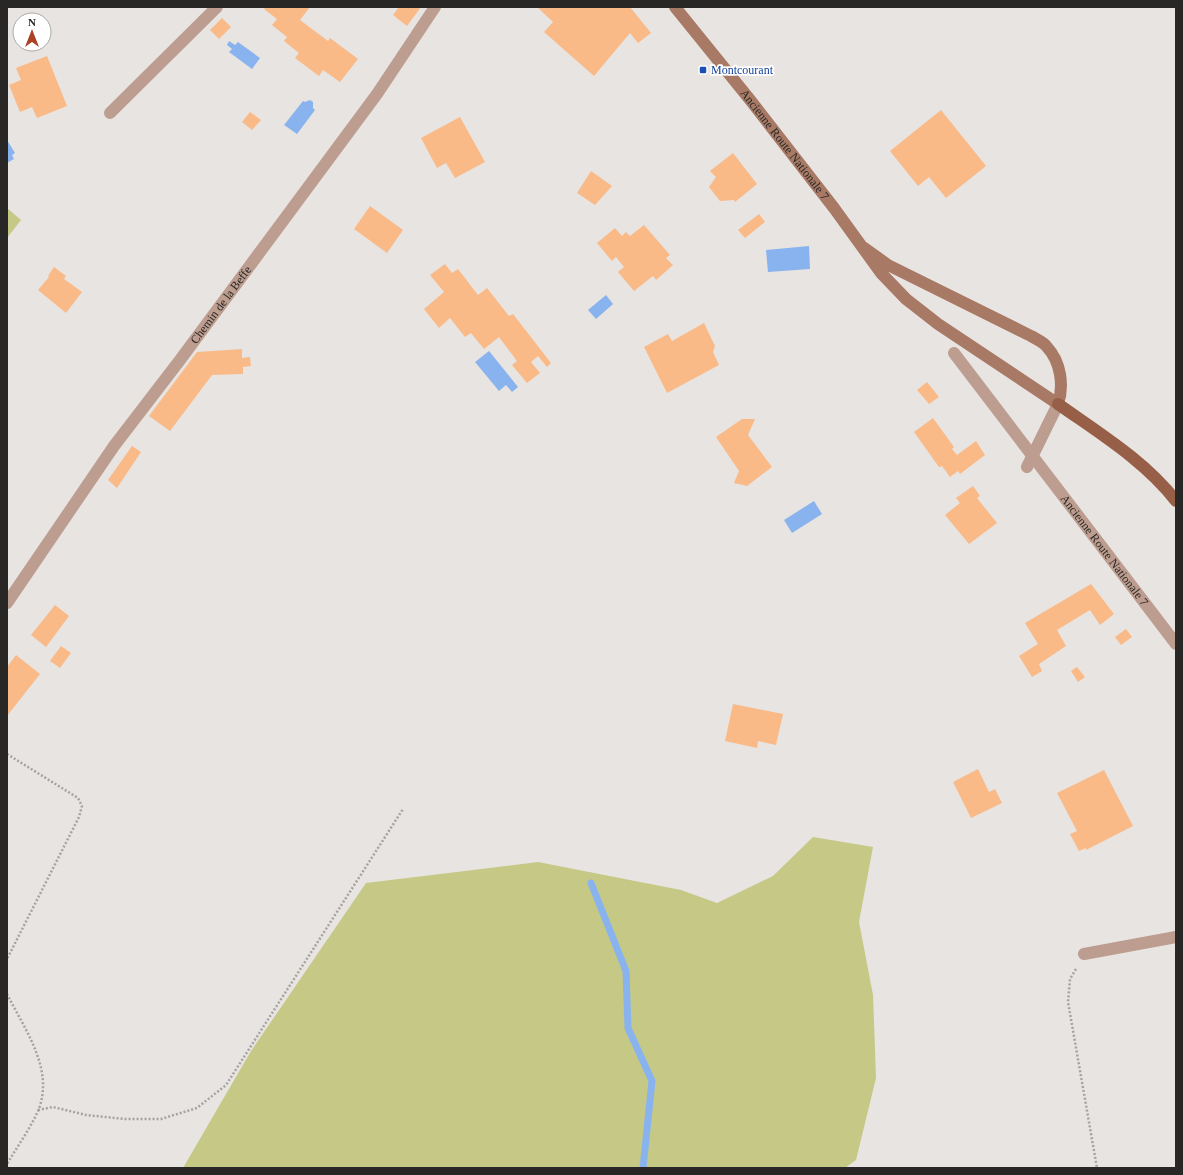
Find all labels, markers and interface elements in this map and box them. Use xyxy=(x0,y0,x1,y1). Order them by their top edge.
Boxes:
north arrow xyxy=(12,12,52,52)
text: N xyxy=(28,16,36,28)
place label: Montcourant xyxy=(711,63,774,77)
marker: Montcourant xyxy=(698,65,708,75)
street label: Ancienne Route Nationale 7 xyxy=(737,86,832,203)
street label: Chemin de la Beffe xyxy=(187,263,254,347)
street label: Ancienne Route Nationale 7 xyxy=(1057,492,1151,609)

